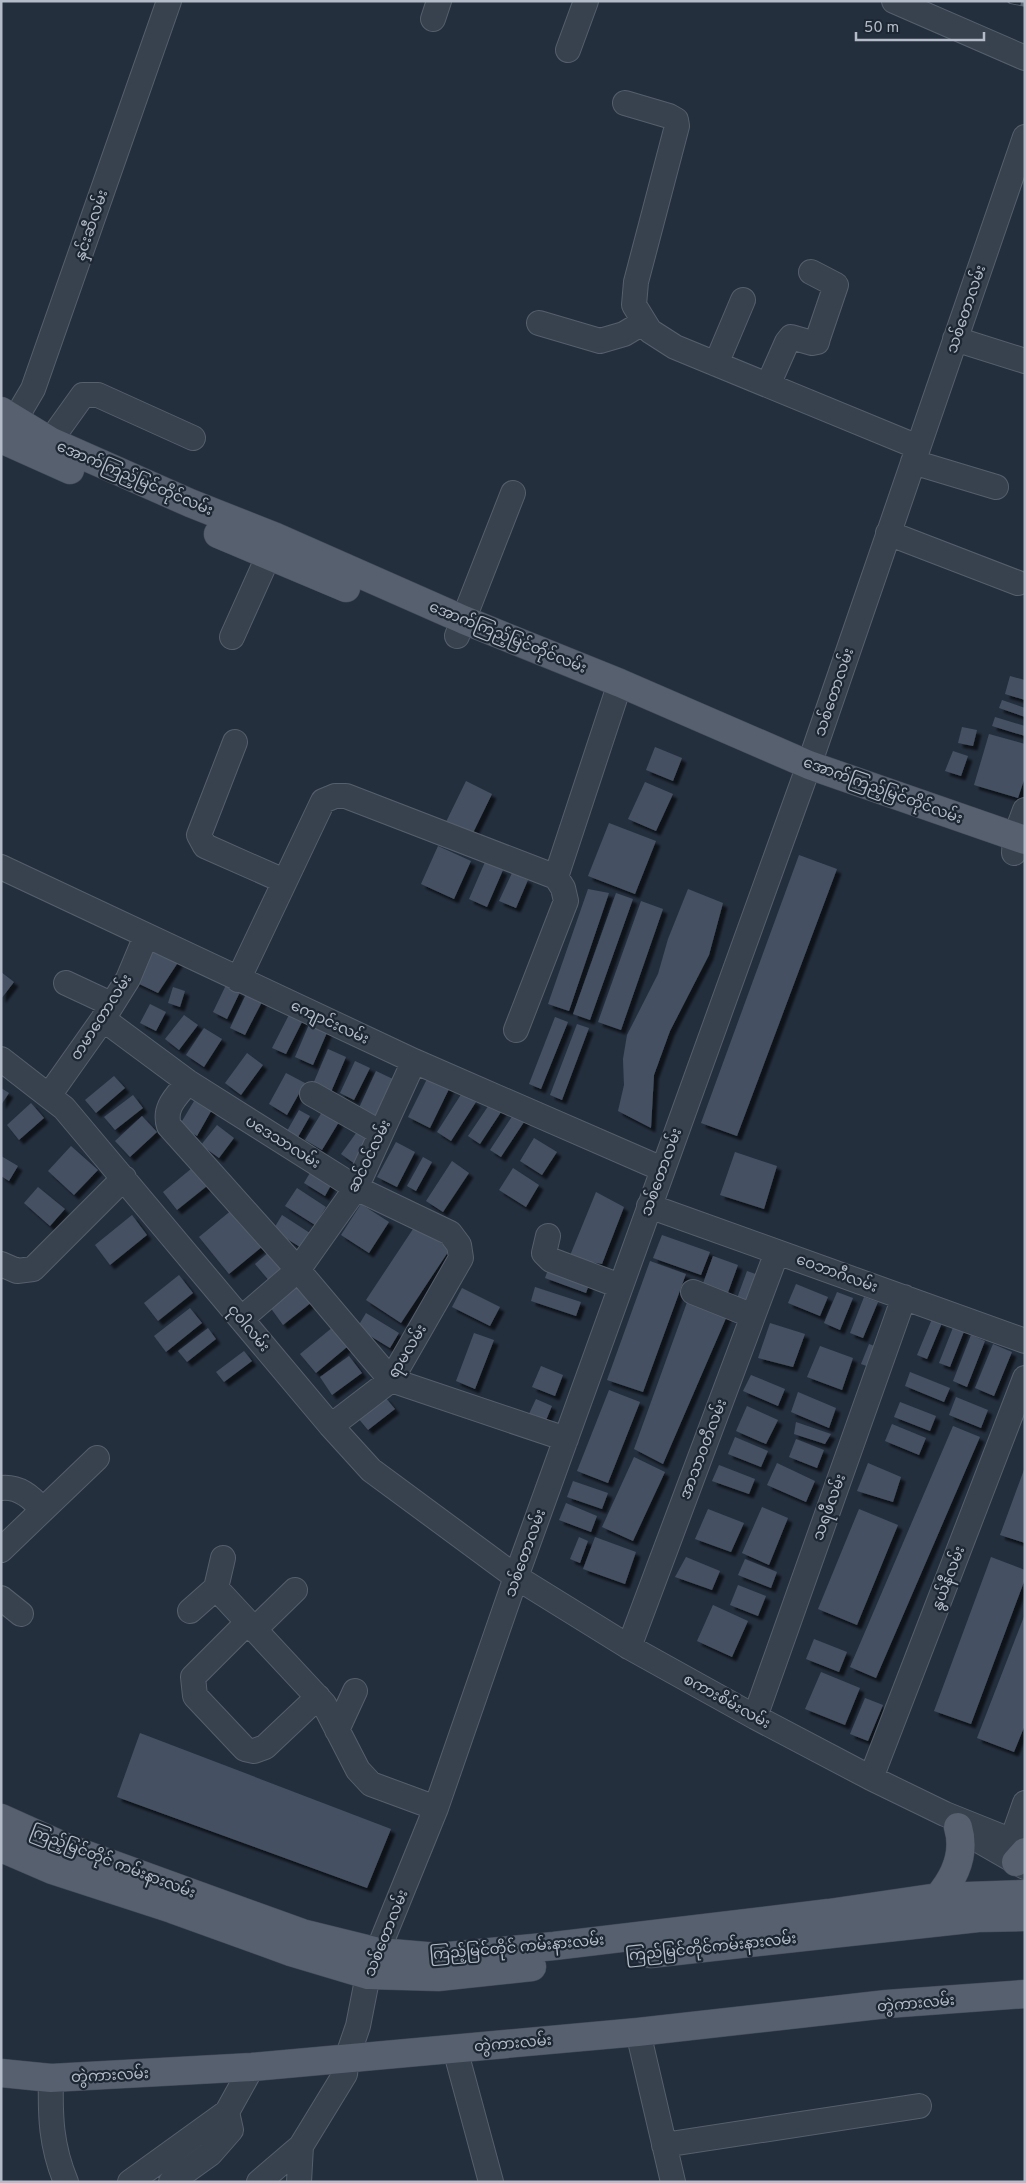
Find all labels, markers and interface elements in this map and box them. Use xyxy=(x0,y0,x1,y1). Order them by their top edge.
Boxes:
scale bar xyxy=(856,10,984,42)
text: 50 m xyxy=(864,19,899,38)
street label: နှင်းဆီလမ်း xyxy=(70,187,114,264)
street label: သစ်တောလမ်း xyxy=(942,262,991,356)
street label: အောက်ကြည့်မြင်တိုင်လမ်း xyxy=(53,436,216,522)
street label: အောက်ကြည့်မြင်တိုင်လမ်း xyxy=(426,596,590,680)
street label: သစ်တောလမ်း xyxy=(810,645,859,739)
street label: အောက်ကြည့်မြင်တိုင်လမ်း xyxy=(800,752,965,830)
street label: တမာတောလမ်း xyxy=(66,970,137,1065)
street label: ကျောင်းလမ်း xyxy=(287,995,372,1051)
street label: ပဒေသာလမ်း xyxy=(241,1111,324,1174)
street label: ဆင်ဝင်လမ်း xyxy=(343,1116,396,1196)
street label: သစ်တောလမ်း xyxy=(636,1125,687,1219)
street label: ဝေဘာဂီလမ်း xyxy=(793,1249,881,1298)
street label: ငုဝါလမ်း xyxy=(222,1300,275,1357)
street label: ရာမလမ်း xyxy=(383,1320,433,1383)
street label: အာသာဝတီလမ်း xyxy=(675,1396,732,1502)
street label: သရဖီလမ်း xyxy=(808,1471,852,1544)
street label: သစ်တောလမ်း xyxy=(500,1506,551,1600)
street label: နွယ်နီလမ်း xyxy=(927,1543,971,1614)
street label: စကားစိမ်းလမ်း xyxy=(679,1669,774,1734)
street label: ကြည့်မြင်တိုင် ကမ်းနားလမ်း xyxy=(27,1821,198,1905)
street label: သစ်တောလမ်း xyxy=(359,1887,413,1980)
street label: ကြည်မြင်တိုင်ကမ်းနားလမ်း xyxy=(625,1928,798,1968)
street label: ကြည့်မြင်တိုင် ကမ်းနားလမ်း xyxy=(429,1929,605,1967)
street label: တွဲကားလမ်း xyxy=(876,1990,956,2017)
street label: တွဲကားလမ်း xyxy=(473,2030,553,2057)
street label: တွဲကားလမ်း xyxy=(71,2063,150,2088)

